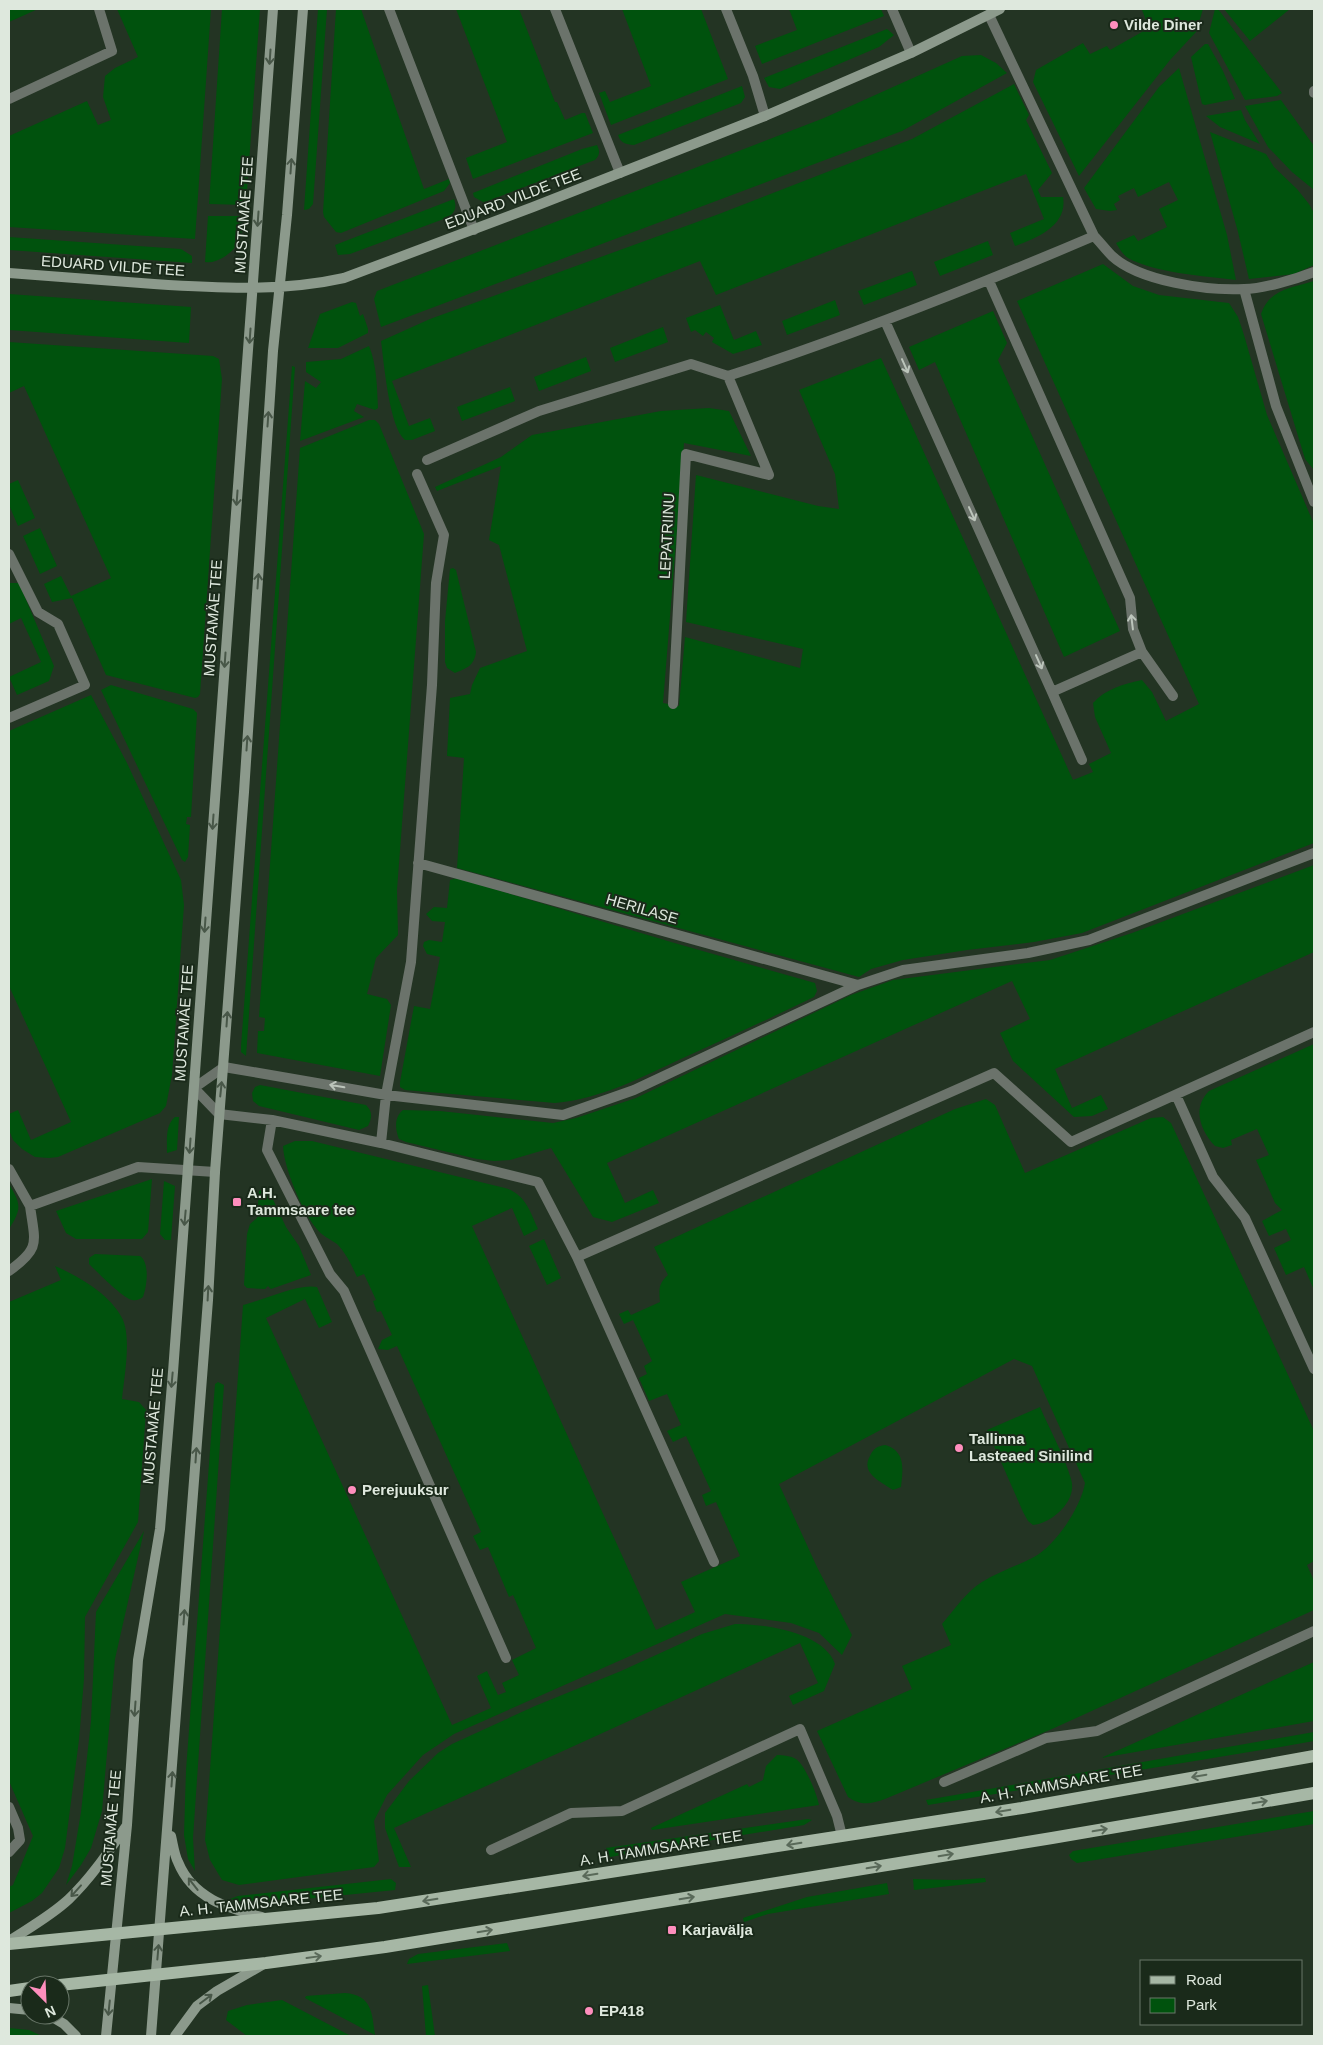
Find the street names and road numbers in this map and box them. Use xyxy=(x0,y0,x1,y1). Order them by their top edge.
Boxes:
street label: MUSTAMÄE TEE xyxy=(231,156,256,274)
street label: EDUARD VILDE TEE xyxy=(443,165,583,232)
street label: EDUARD VILDE TEE xyxy=(41,252,185,279)
street label: LEPATRIINU xyxy=(656,493,677,579)
street label: MUSTAMÄE TEE xyxy=(200,559,225,677)
street label: HERILASE xyxy=(604,890,680,927)
street label: MUSTAMÄE TEE xyxy=(171,964,196,1082)
street label: MUSTAMÄE TEE xyxy=(139,1367,166,1485)
street label: A. H. TAMMSAARE TEE xyxy=(979,1761,1143,1806)
street label: MUSTAMÄE TEE xyxy=(97,1769,124,1887)
street label: A. H. TAMMSAARE TEE xyxy=(579,1826,743,1869)
street label: A. H. TAMMSAARE TEE xyxy=(178,1885,343,1920)

